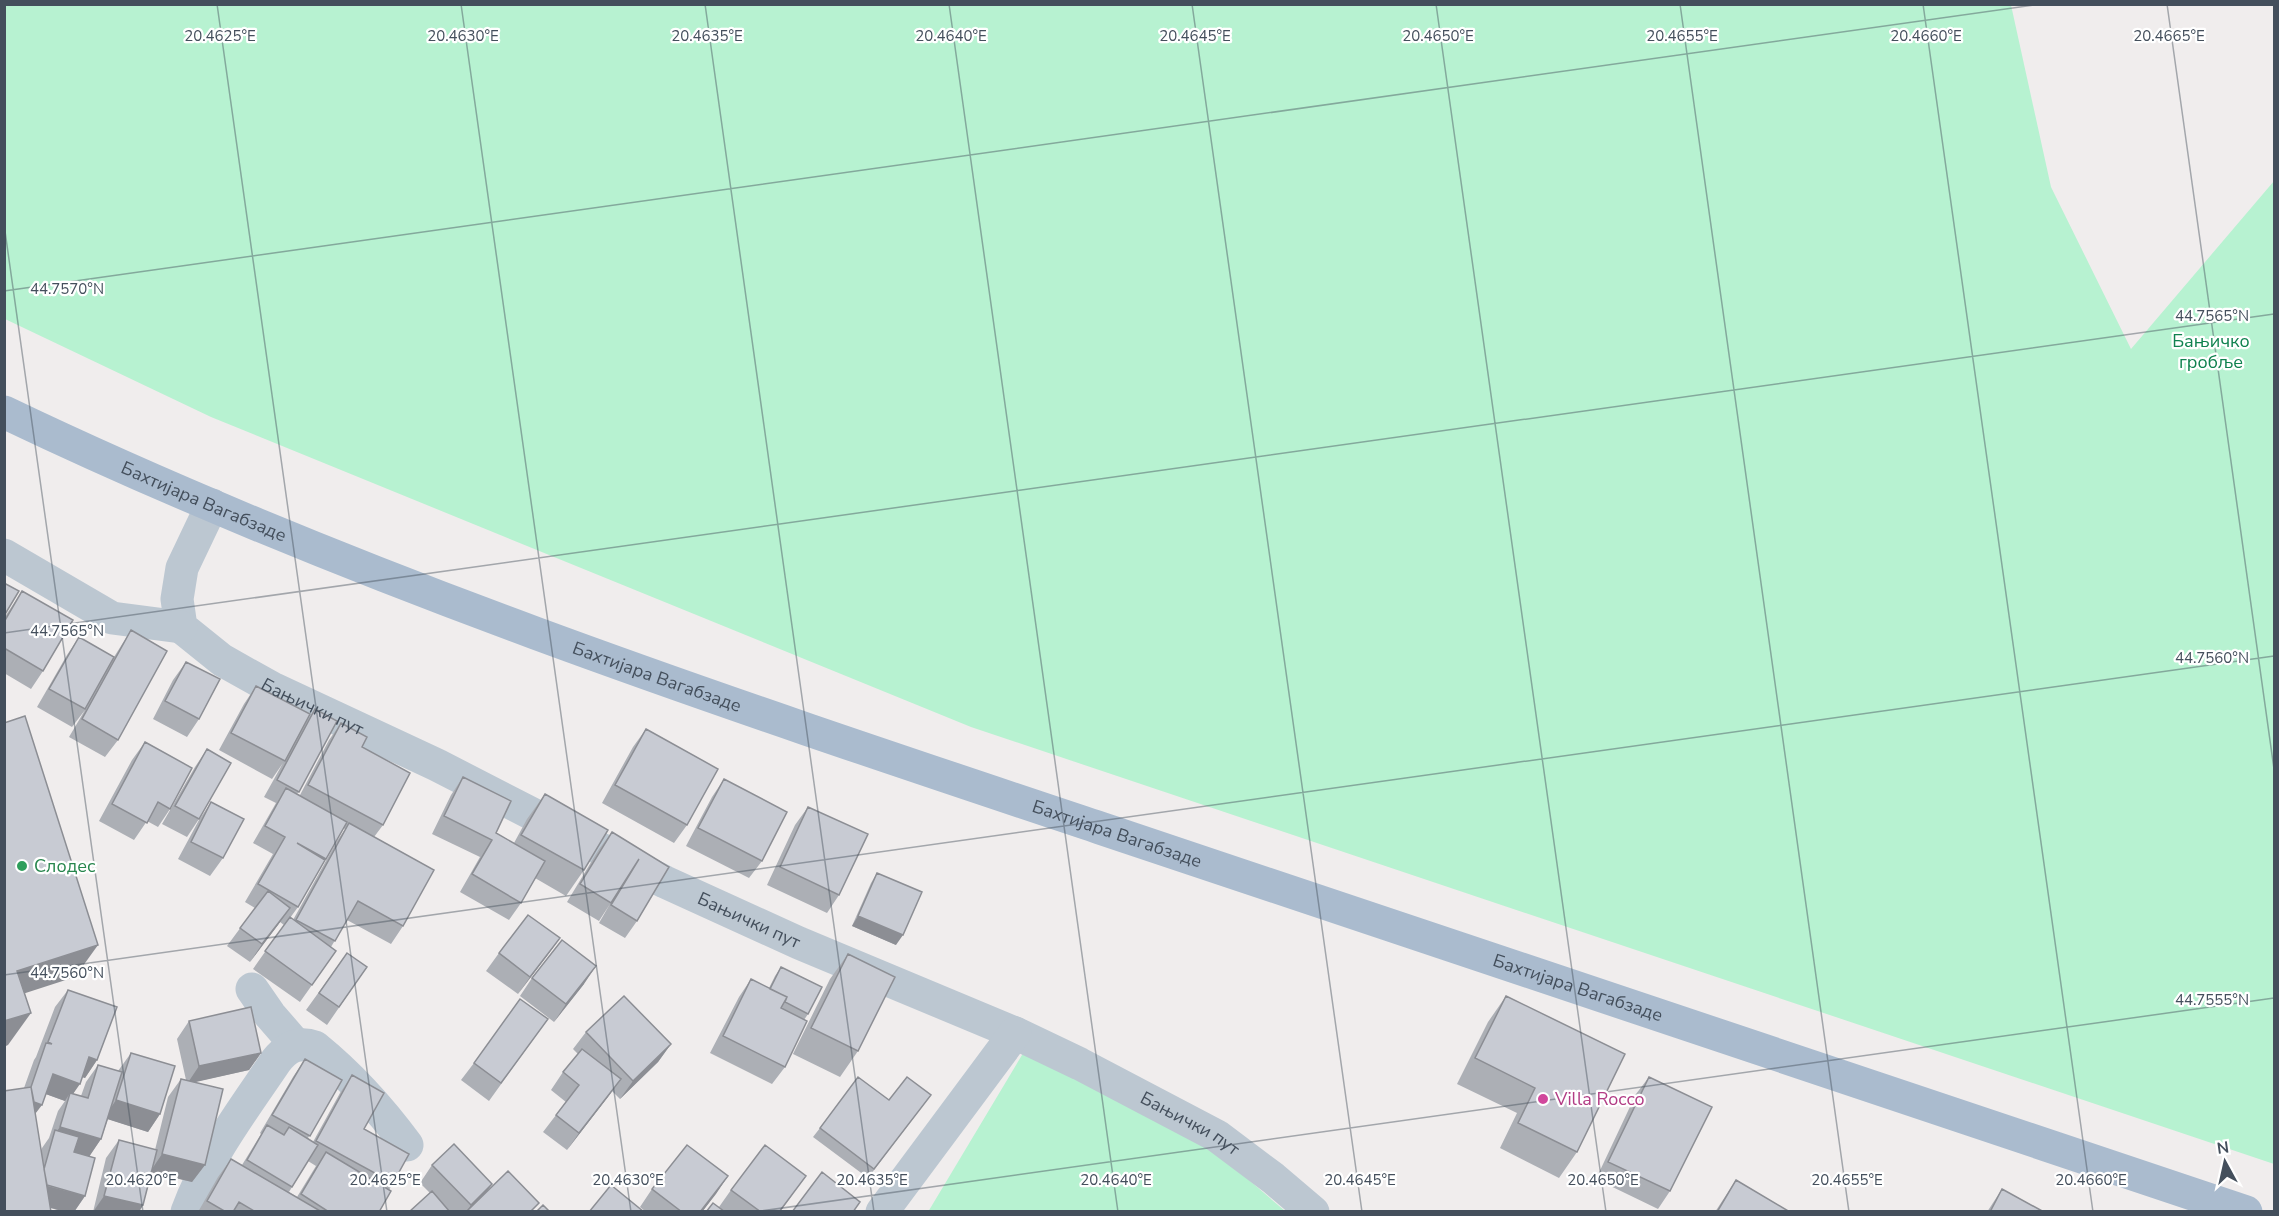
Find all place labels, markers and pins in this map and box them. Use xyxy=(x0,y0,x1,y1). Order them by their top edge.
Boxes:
place label: Слодес xyxy=(34,854,96,878)
marker: Слодес xyxy=(15,859,29,873)
place label: Villa Rocco xyxy=(1554,1087,1645,1111)
marker: Villa Rocco xyxy=(1536,1092,1550,1106)

